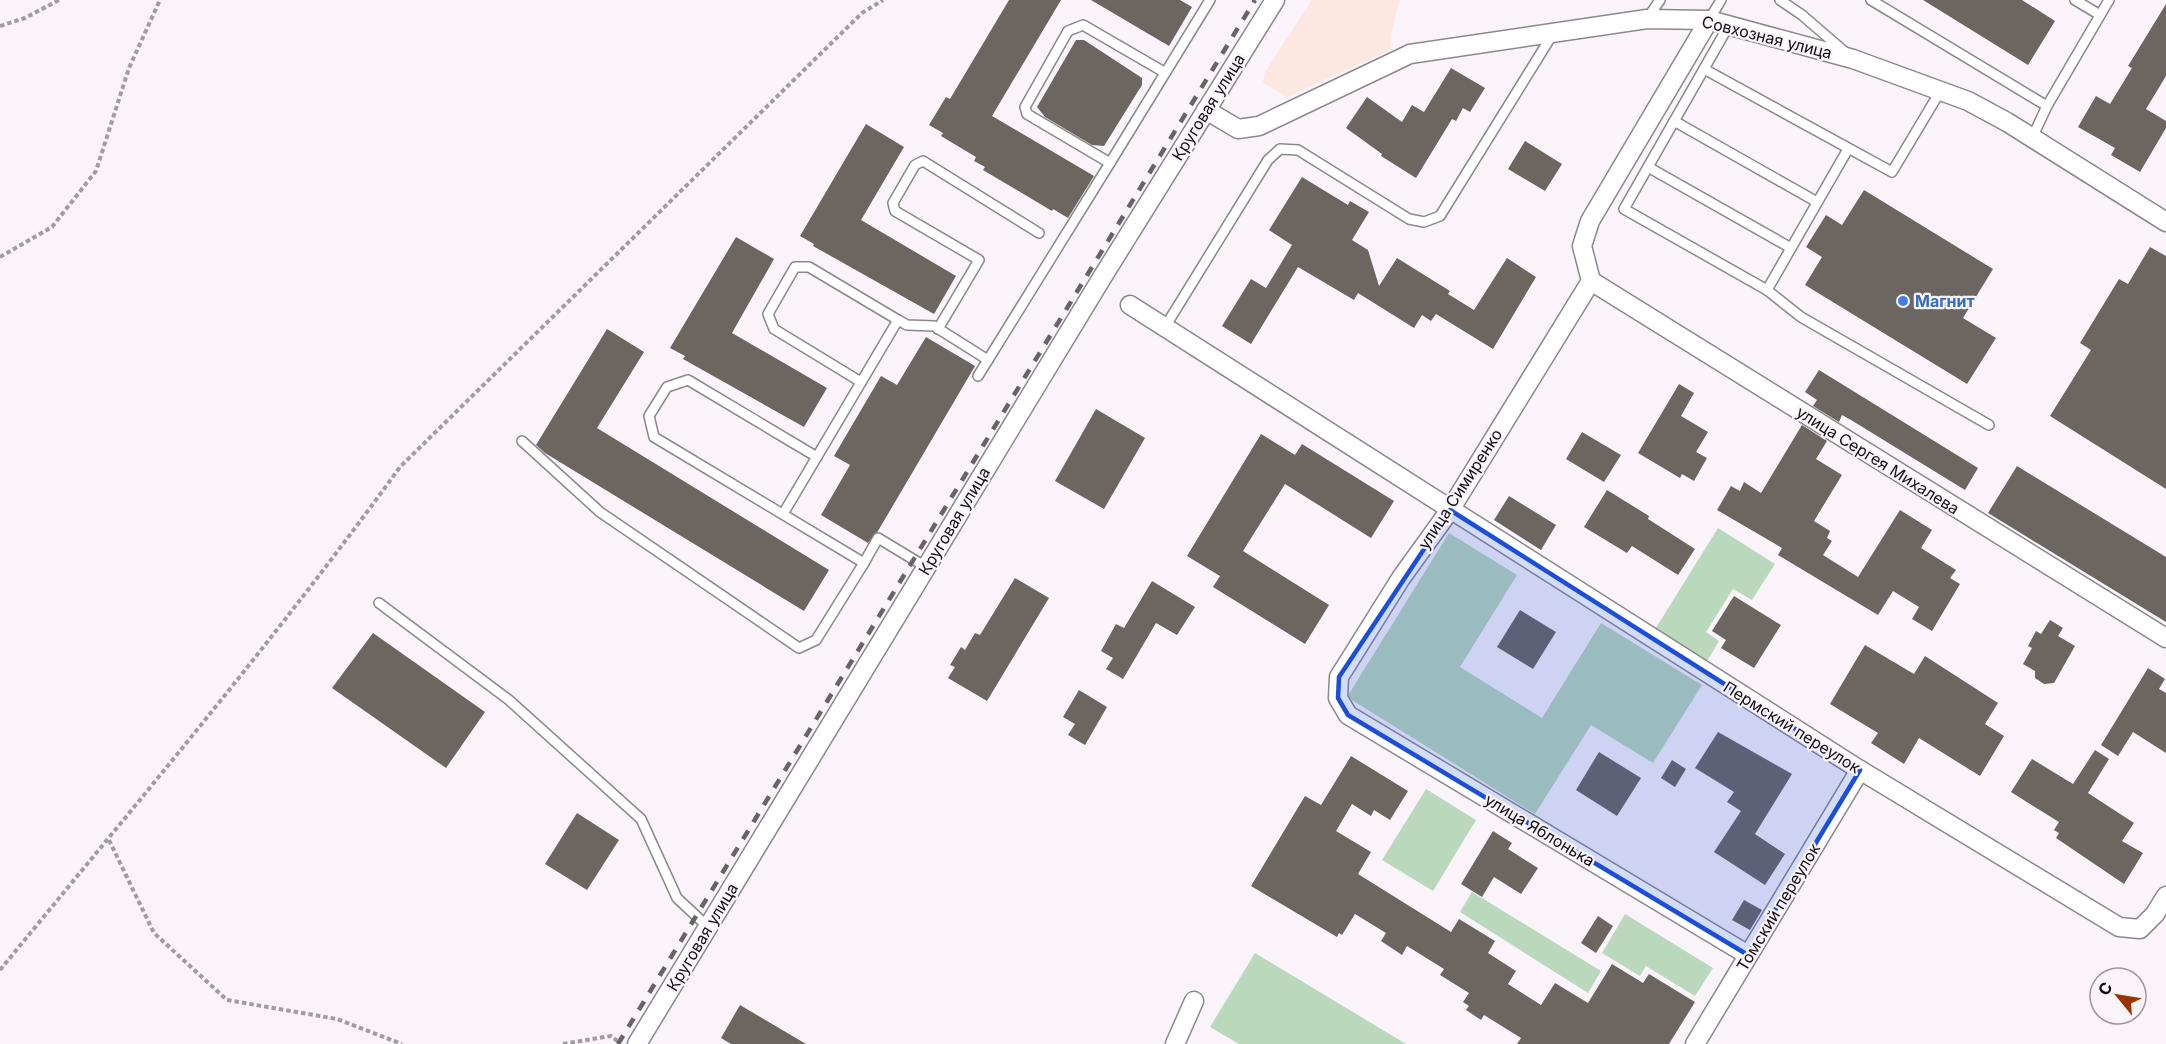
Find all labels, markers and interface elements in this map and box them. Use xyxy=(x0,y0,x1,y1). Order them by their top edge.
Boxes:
street label: Совхозная улица xyxy=(1700,11,1834,63)
street label: Круговая улица xyxy=(1167,50,1249,164)
place label: Магнит xyxy=(1915,291,1975,311)
marker: Магнит xyxy=(1896,294,1910,308)
street label: улица Сергея Михалева xyxy=(1793,402,1963,518)
street label: улица Симиренко xyxy=(1414,425,1506,553)
street label: Круговая улица xyxy=(914,463,994,579)
street label: Пермский переулок xyxy=(1720,677,1865,777)
street label: улица Яблонька xyxy=(1481,789,1599,871)
street label: Томский переулок xyxy=(1732,839,1824,975)
street label: Круговая улица xyxy=(662,879,742,995)
north arrow xyxy=(2088,966,2148,1026)
text: С xyxy=(2093,978,2117,999)

